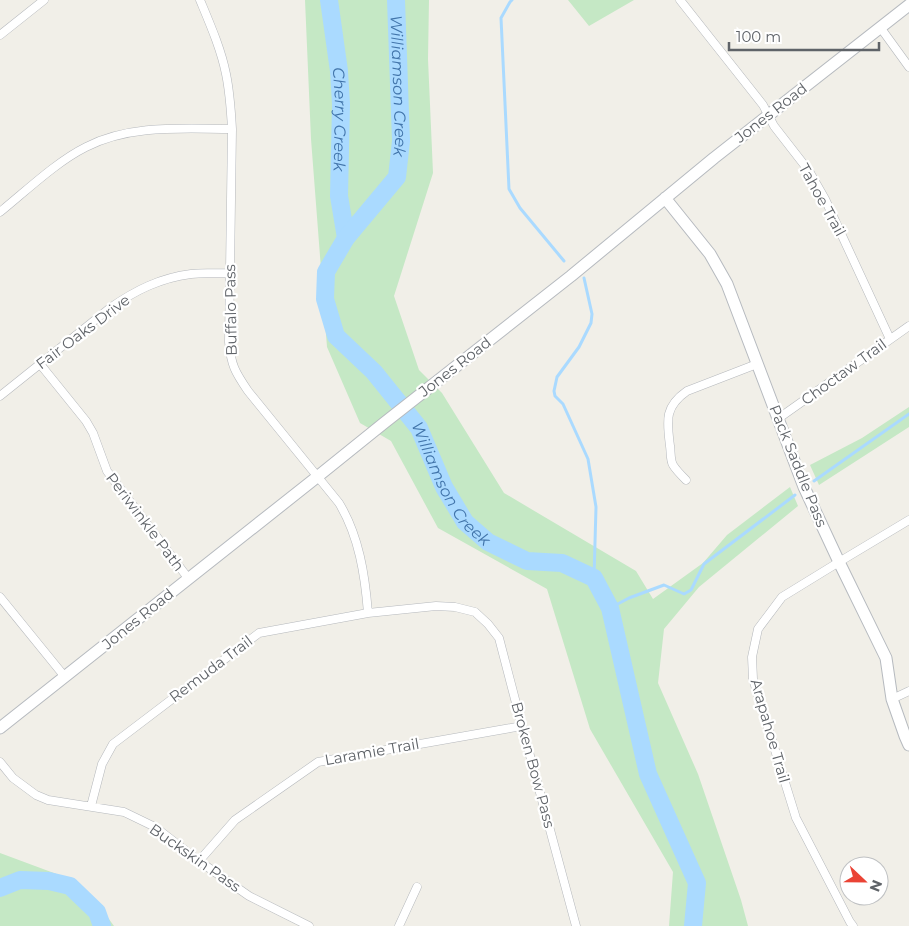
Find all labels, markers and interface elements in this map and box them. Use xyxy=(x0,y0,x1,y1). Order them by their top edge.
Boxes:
water label: Williamson Creek xyxy=(387,15,410,159)
scale bar xyxy=(729,20,879,52)
text: 100 m xyxy=(736,27,781,46)
water label: Cherry Creek xyxy=(329,67,350,173)
street label: Jones Road xyxy=(730,78,811,147)
street label: Tahoe Trail xyxy=(795,160,850,239)
street label: Buffalo Pass xyxy=(220,264,241,356)
street label: Fair Oaks Drive xyxy=(32,290,133,373)
street label: Jones Road xyxy=(414,332,495,401)
street label: Choctaw Trail xyxy=(797,334,890,409)
street label: Pack Saddle Pass xyxy=(765,402,832,530)
water label: Williamson Creek xyxy=(407,419,495,551)
street label: Periwinkle Path xyxy=(102,469,189,575)
street label: Jones Road xyxy=(97,584,177,654)
street label: Remuda Trail xyxy=(165,631,256,706)
street label: Arapahoe Trail xyxy=(747,677,794,785)
street label: Broken Bow Pass xyxy=(507,700,559,830)
street label: Laramie Trail xyxy=(323,734,421,769)
street label: Buckskin Pass xyxy=(146,819,245,896)
north arrow xyxy=(839,856,889,906)
text: N xyxy=(866,877,887,894)

